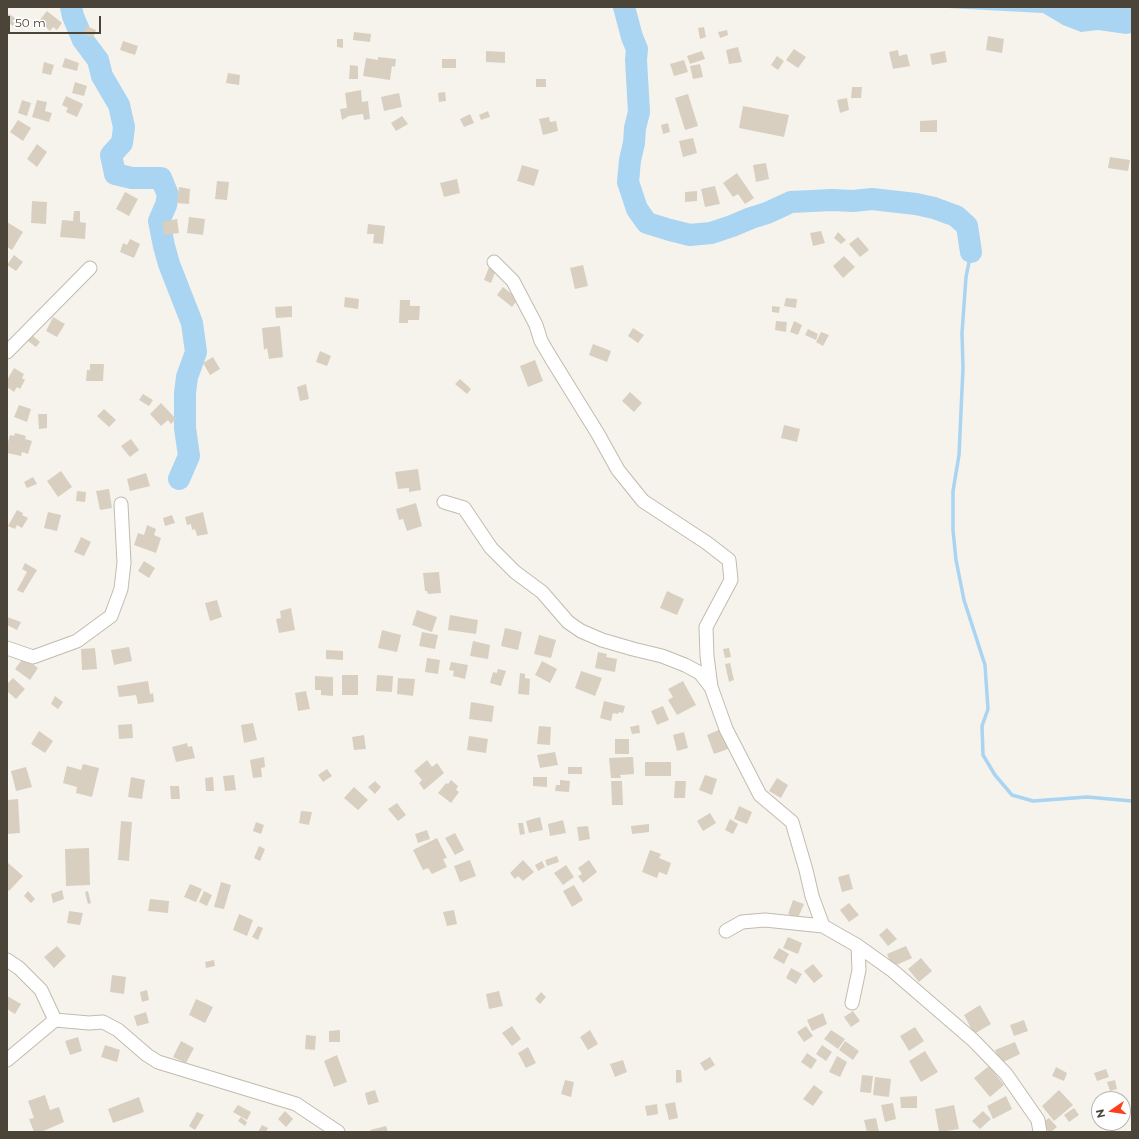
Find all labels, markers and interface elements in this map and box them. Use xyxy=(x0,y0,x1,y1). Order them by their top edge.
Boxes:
scale bar xyxy=(10,8,103,34)
text: 50 m xyxy=(15,15,46,30)
north arrow xyxy=(1091,1091,1131,1131)
text: N xyxy=(1092,1108,1108,1119)

